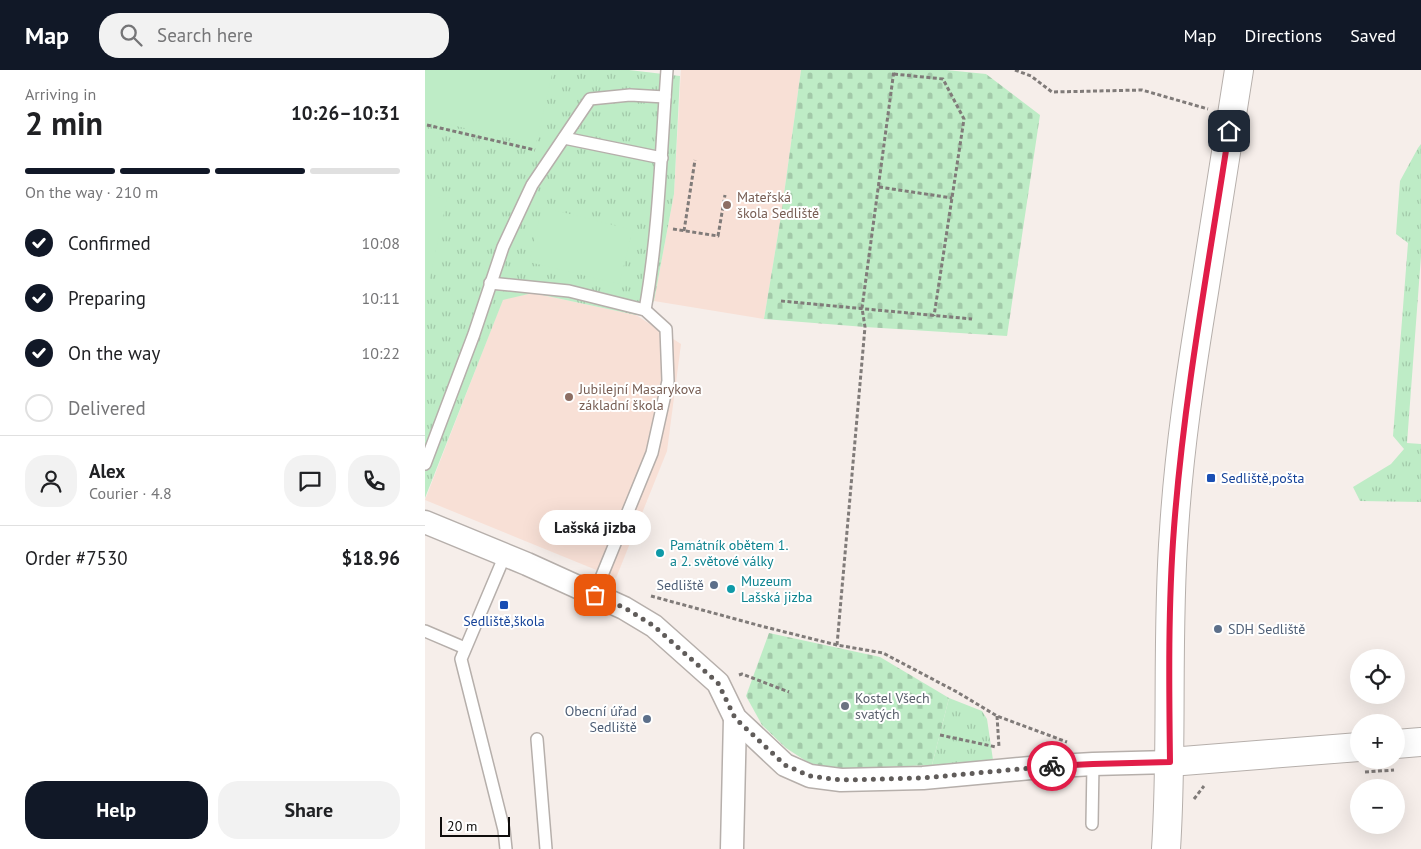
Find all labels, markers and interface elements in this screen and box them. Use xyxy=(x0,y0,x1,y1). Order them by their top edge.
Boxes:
search box xyxy=(99,13,449,58)
text: Map xyxy=(25,20,69,51)
icon: search xyxy=(117,21,145,49)
text: Search here xyxy=(157,23,253,47)
text: Map xyxy=(1184,24,1216,47)
text: Directions xyxy=(1244,24,1322,47)
text: Saved xyxy=(1350,24,1396,47)
text: Arriving in xyxy=(25,84,96,104)
text: 10:26–10:31 xyxy=(291,101,400,125)
text: 2 min xyxy=(25,102,103,144)
pin xyxy=(1208,110,1250,152)
icon: home xyxy=(1215,117,1243,145)
text: On the way · 210 m xyxy=(25,182,158,202)
place label: Mateřská škola Sedliště xyxy=(737,188,819,222)
marker: Mateřská škola Sedliště xyxy=(721,199,733,211)
icon: check xyxy=(25,229,53,257)
text: Confirmed xyxy=(68,231,151,255)
text: 10:08 xyxy=(362,233,400,253)
icon: check xyxy=(25,284,53,312)
text: Preparing xyxy=(68,286,146,310)
text: 10:11 xyxy=(362,288,400,308)
icon: check xyxy=(25,339,53,367)
text: On the way xyxy=(68,341,160,365)
text: 10:22 xyxy=(362,343,400,363)
place label: Jubilejní Masarykova základní škola xyxy=(578,380,702,414)
marker: Jubilejní Masarykova základní škola xyxy=(563,391,575,403)
text: Delivered xyxy=(68,396,146,420)
button: person xyxy=(25,455,77,507)
button: chat xyxy=(284,455,336,507)
button: phone xyxy=(348,455,400,507)
text: Alex xyxy=(89,459,125,483)
place label: Sedliště,pošta xyxy=(1221,469,1304,487)
marker: Sedliště,pošta xyxy=(1205,472,1217,484)
text: Courier · 4.8 xyxy=(89,483,172,503)
callout: Lašská jizba xyxy=(539,510,651,545)
text: Lašská jizba xyxy=(554,517,636,537)
place label: Památník obětem 1. a 2. světové války xyxy=(670,536,788,570)
text: Order #7530 xyxy=(25,546,128,570)
text: $18.96 xyxy=(341,546,400,570)
marker: Památník obětem 1. a 2. světové války xyxy=(654,547,666,559)
place label: Muzeum Lašská jizba xyxy=(741,572,812,606)
pin xyxy=(574,574,616,616)
place label: Sedliště xyxy=(656,576,704,594)
marker: Sedliště xyxy=(708,579,720,591)
icon: bag xyxy=(581,581,609,609)
marker: Muzeum Lašská jizba xyxy=(725,583,737,595)
marker: Sedliště,škola xyxy=(498,599,510,611)
place label: Sedliště,škola xyxy=(463,612,545,630)
place label: SDH Sedliště xyxy=(1228,620,1305,638)
marker: SDH Sedliště xyxy=(1212,623,1224,635)
map controls xyxy=(1350,649,1405,834)
button: locate xyxy=(1350,649,1405,704)
place label: Kostel Všech svatých xyxy=(855,689,930,723)
marker: Kostel Všech svatých xyxy=(839,700,851,712)
place label: Obecní úřad Sedliště xyxy=(565,702,637,736)
marker: Obecní úřad Sedliště xyxy=(641,713,653,725)
button: + xyxy=(1350,714,1405,769)
courier xyxy=(1027,741,1077,791)
icon: bike xyxy=(1038,752,1066,780)
button: − xyxy=(1350,779,1405,834)
button: Help xyxy=(25,781,208,839)
button: Share xyxy=(218,781,400,839)
scale bar xyxy=(440,814,510,837)
text: 20 m xyxy=(447,817,477,835)

